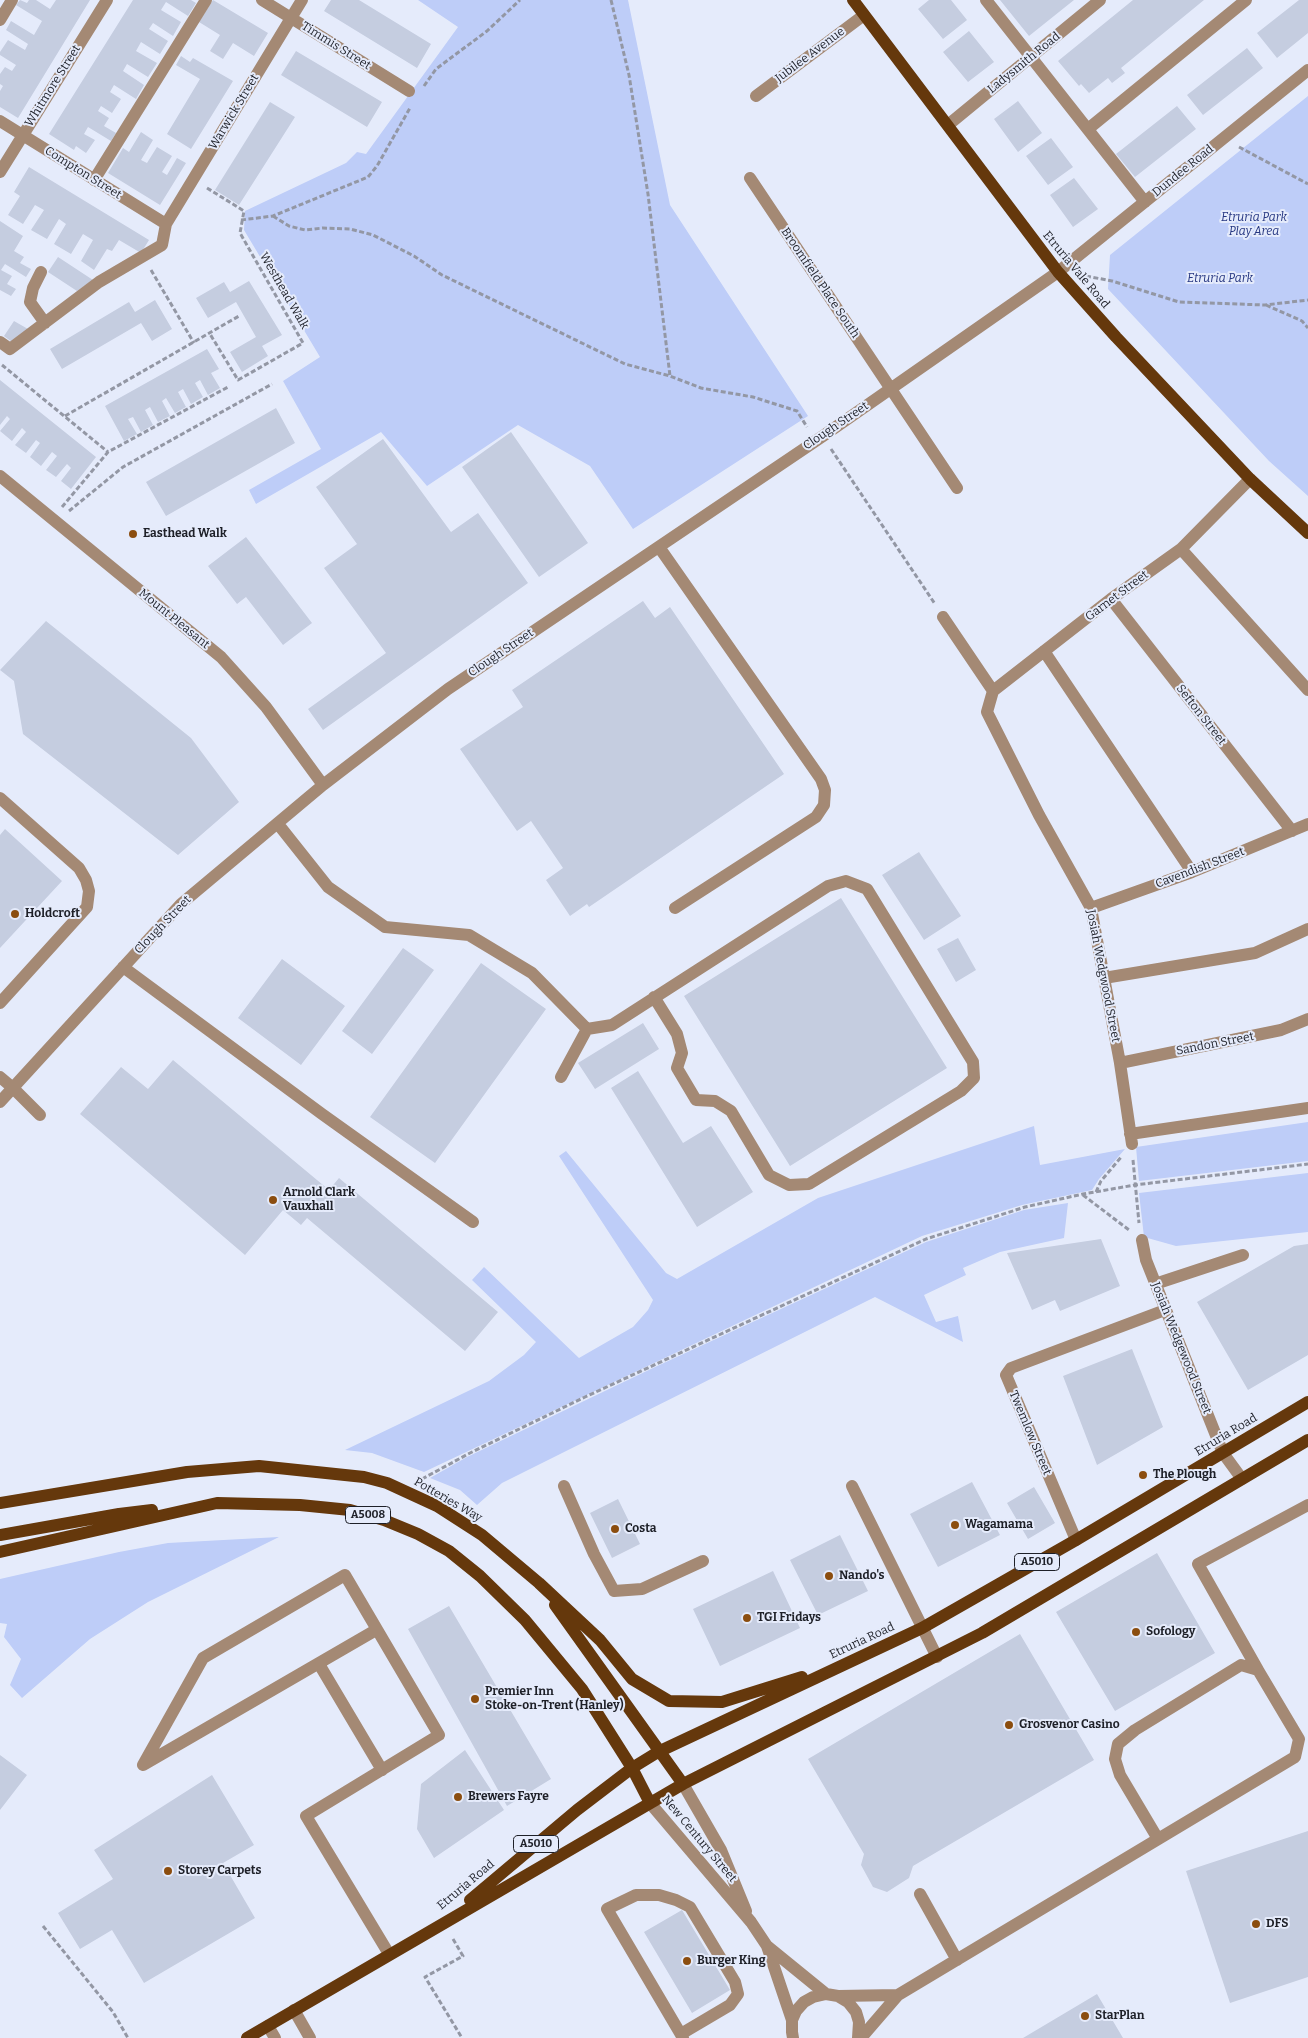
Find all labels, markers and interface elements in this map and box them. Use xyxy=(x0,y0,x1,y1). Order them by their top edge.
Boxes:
street label: Timmis Street xyxy=(299,19,373,73)
street label: Jubilee Avenue xyxy=(773,24,847,86)
street label: Ladysmith Road xyxy=(985,29,1063,97)
street label: Whitmore Street xyxy=(22,42,84,130)
street label: Warwick Street xyxy=(206,72,262,152)
street label: Dundee Road xyxy=(1150,142,1216,200)
street label: Compton Street xyxy=(42,144,124,202)
park label: Etruria Park Play Area xyxy=(1221,211,1287,239)
street label: Broomfield Place South xyxy=(778,225,862,341)
street label: Etruria Vale Road xyxy=(1040,228,1112,312)
street label: Westhead Walk xyxy=(256,250,312,332)
park label: Etruria Park xyxy=(1187,272,1253,286)
street label: Clough Street xyxy=(801,399,871,453)
place label: Easthead Walk xyxy=(143,527,227,541)
marker: Easthead Walk xyxy=(127,528,139,540)
street label: Garnet Street xyxy=(1083,568,1151,624)
street label: Mount Pleasant xyxy=(136,586,212,652)
street label: Clough Street xyxy=(466,626,536,680)
street label: Sefton Street xyxy=(1173,682,1229,748)
street label: Cavendish Street xyxy=(1153,844,1247,892)
street label: Clough Street xyxy=(132,893,194,957)
place label: Holdcroft xyxy=(25,907,80,921)
marker: Holdcroft xyxy=(9,908,21,920)
street label: Josiah Wedgwood Street xyxy=(1083,909,1123,1043)
street label: Sandon Street xyxy=(1175,1029,1255,1059)
place label: Arnold Clark Vauxhall xyxy=(283,1186,355,1214)
marker: Arnold Clark Vauxhall xyxy=(267,1194,279,1206)
street label: Josiah Wedgewood Street xyxy=(1148,1280,1214,1416)
street label: Twemlow Street xyxy=(1006,1389,1054,1477)
street label: Etruria Road xyxy=(1192,1411,1260,1459)
place label: The Plough xyxy=(1153,1468,1216,1482)
marker: The Plough xyxy=(1137,1469,1149,1481)
street label: Potteries Way xyxy=(411,1475,485,1525)
road number: A5008 xyxy=(346,1506,390,1524)
place label: Wagamama xyxy=(965,1518,1033,1532)
marker: Wagamama xyxy=(949,1519,961,1531)
place label: Costa xyxy=(625,1522,657,1536)
marker: Costa xyxy=(609,1523,621,1535)
road number: A5010 xyxy=(1014,1554,1060,1570)
place label: Nando's xyxy=(839,1569,885,1583)
marker: Nando's xyxy=(823,1570,835,1582)
place label: TGI Fridays xyxy=(757,1611,821,1625)
marker: TGI Fridays xyxy=(741,1612,753,1624)
street label: Etruria Road xyxy=(827,1620,897,1662)
place label: Sofology xyxy=(1146,1625,1195,1639)
marker: Sofology xyxy=(1130,1626,1142,1638)
place label: Premier Inn Stoke-on-Trent (Hanley) xyxy=(485,1685,623,1713)
marker: Premier Inn Stoke-on-Trent (Hanley) xyxy=(469,1693,481,1705)
place label: Grosvenor Casino xyxy=(1019,1718,1120,1732)
marker: Grosvenor Casino xyxy=(1003,1719,1015,1731)
place label: Brewers Fayre xyxy=(468,1790,549,1804)
marker: Brewers Fayre xyxy=(452,1791,464,1803)
street label: New Century Street xyxy=(658,1793,740,1885)
road number: A5010 xyxy=(514,1836,558,1852)
street label: Etruria Road xyxy=(435,1857,497,1913)
place label: Storey Carpets xyxy=(178,1864,261,1878)
marker: Storey Carpets xyxy=(162,1865,174,1877)
place label: DFS xyxy=(1266,1917,1288,1931)
marker: DFS xyxy=(1250,1918,1262,1930)
place label: Burger King xyxy=(697,1954,766,1968)
marker: Burger King xyxy=(681,1955,693,1967)
place label: StarPlan xyxy=(1095,2009,1144,2023)
marker: StarPlan xyxy=(1079,2010,1091,2022)

